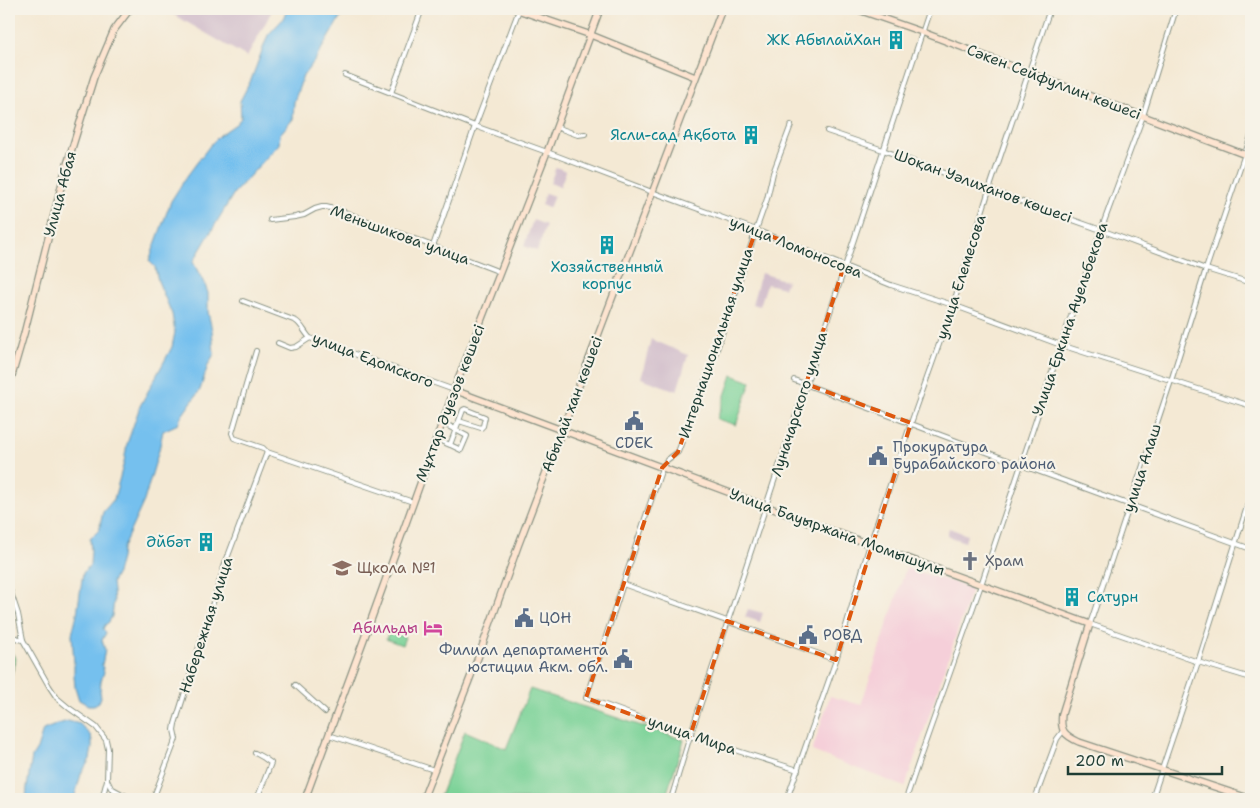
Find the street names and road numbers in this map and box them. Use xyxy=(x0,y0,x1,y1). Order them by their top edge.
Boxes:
street label: Сәкен Сейфуллин көшесі xyxy=(964,39,1144,125)
street label: Шоқан Уәлиханов көшесі xyxy=(891,144,1075,228)
street label: Улица Абая xyxy=(39,149,81,239)
street label: Меньшикова улица xyxy=(328,200,473,270)
street label: улица Ломоносова xyxy=(727,211,866,283)
street label: улица Елемесова xyxy=(931,211,991,342)
street label: Улица Еркина Ауельбекова xyxy=(1027,219,1113,419)
street label: Интернациональная улица xyxy=(674,244,758,441)
street label: Мұхтар Әуезов көшесі xyxy=(411,321,489,485)
street label: улица Едомского xyxy=(309,328,437,392)
street label: Луначарского улица xyxy=(766,328,832,479)
street label: Абылай хан көшесі xyxy=(537,333,607,475)
street label: улица Алаш xyxy=(1118,421,1166,515)
street label: Улица Бауыржана Момышулы xyxy=(726,484,948,580)
street label: Набережная улица xyxy=(174,554,238,696)
street label: улица Мира xyxy=(645,710,740,760)

